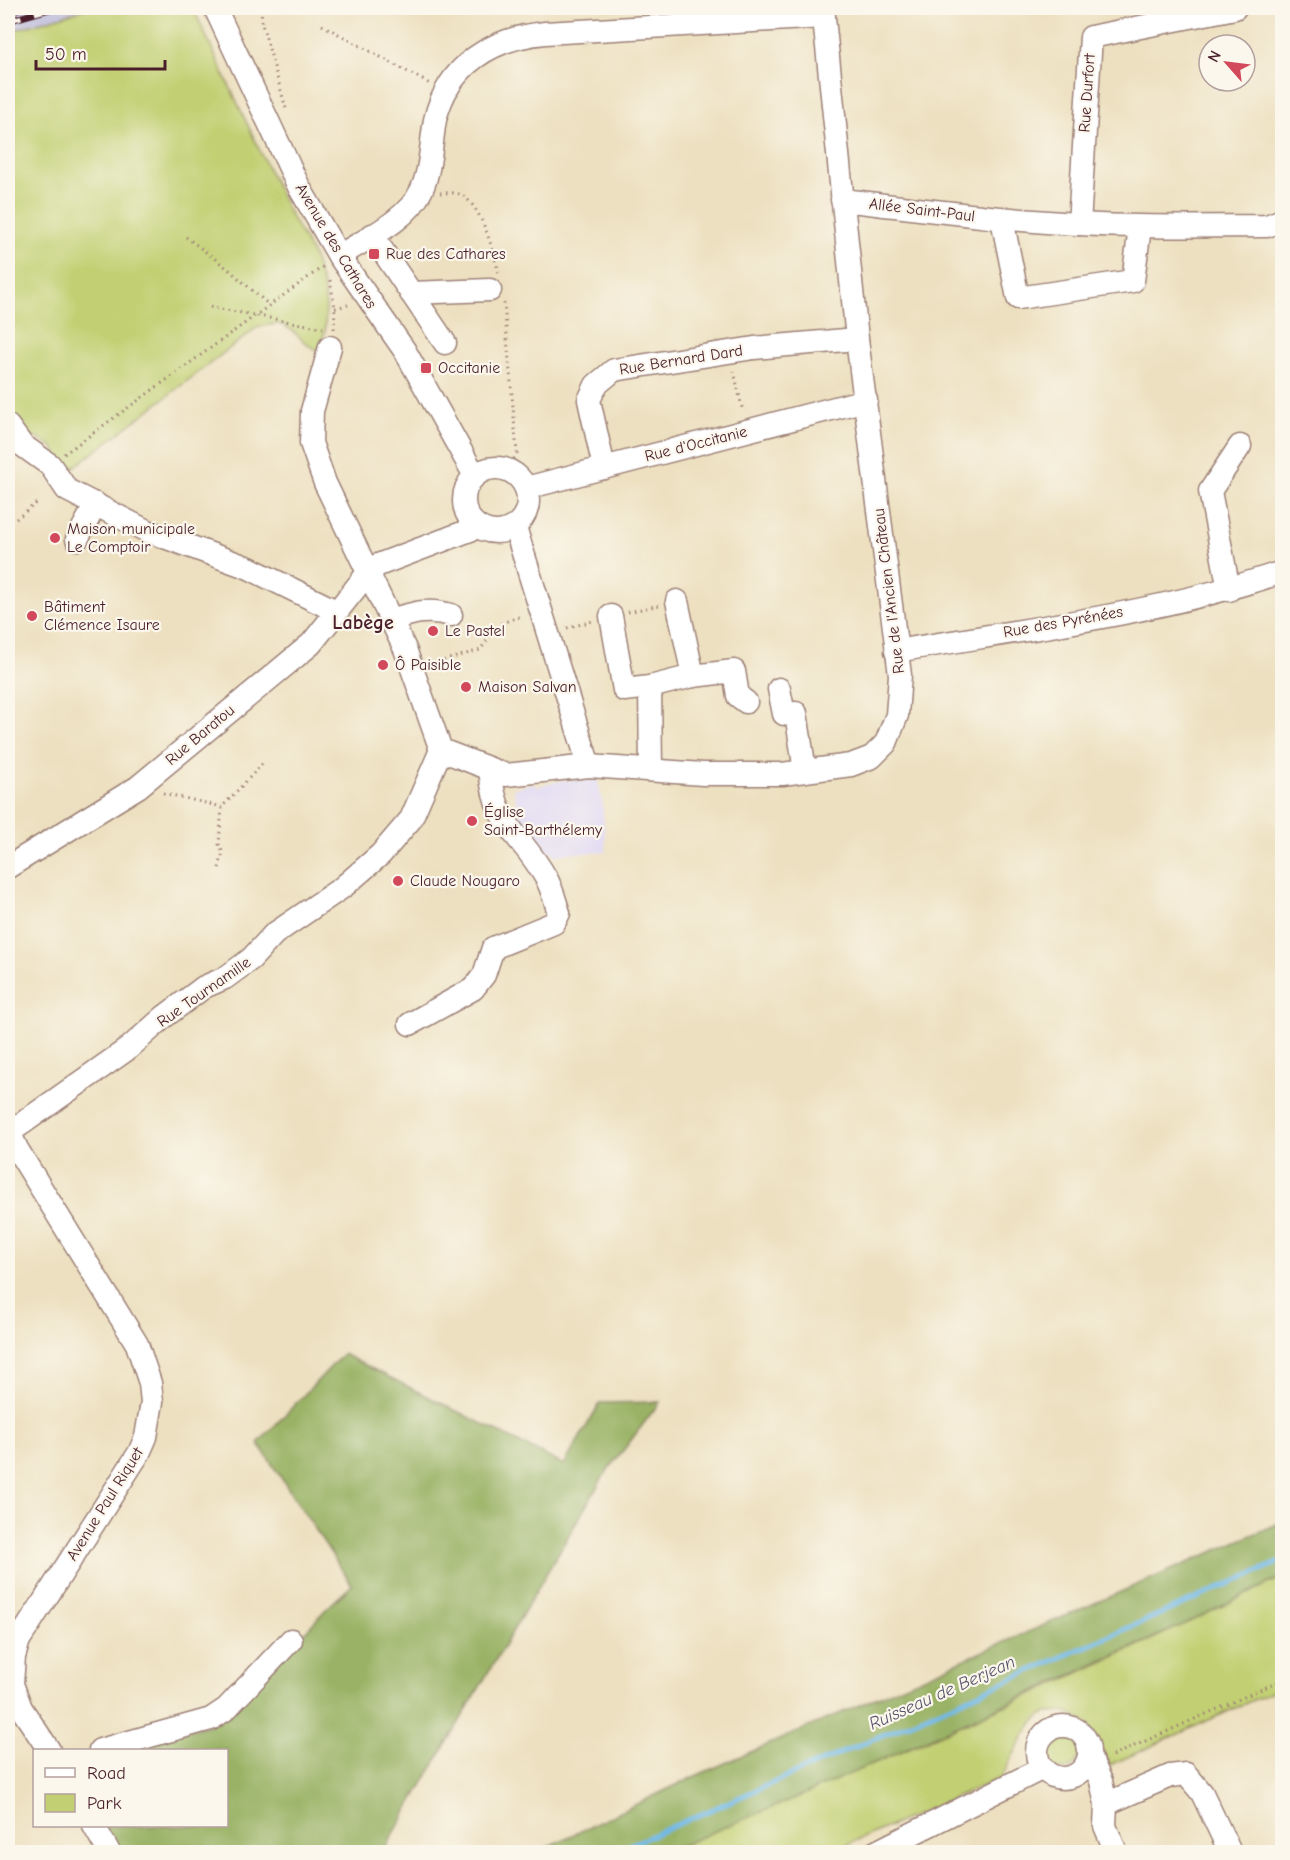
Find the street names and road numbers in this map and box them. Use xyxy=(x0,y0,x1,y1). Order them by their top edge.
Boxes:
street label: Rue Durfort xyxy=(1075,52,1099,133)
street label: Avenue des Cathares xyxy=(292,180,381,312)
street label: Allée Saint-Paul xyxy=(868,195,976,225)
street label: Rue Bernard Dard xyxy=(618,341,744,379)
street label: Rue d'Occitanie xyxy=(643,423,749,465)
street label: Rue de l'Ancien Château xyxy=(870,507,908,675)
street label: Rue des Pyrénées xyxy=(1002,603,1125,641)
street label: Rue Baratou xyxy=(162,701,238,769)
street label: Rue Tournamille xyxy=(154,953,254,1031)
street label: Avenue Paul Riquet xyxy=(63,1444,147,1564)

